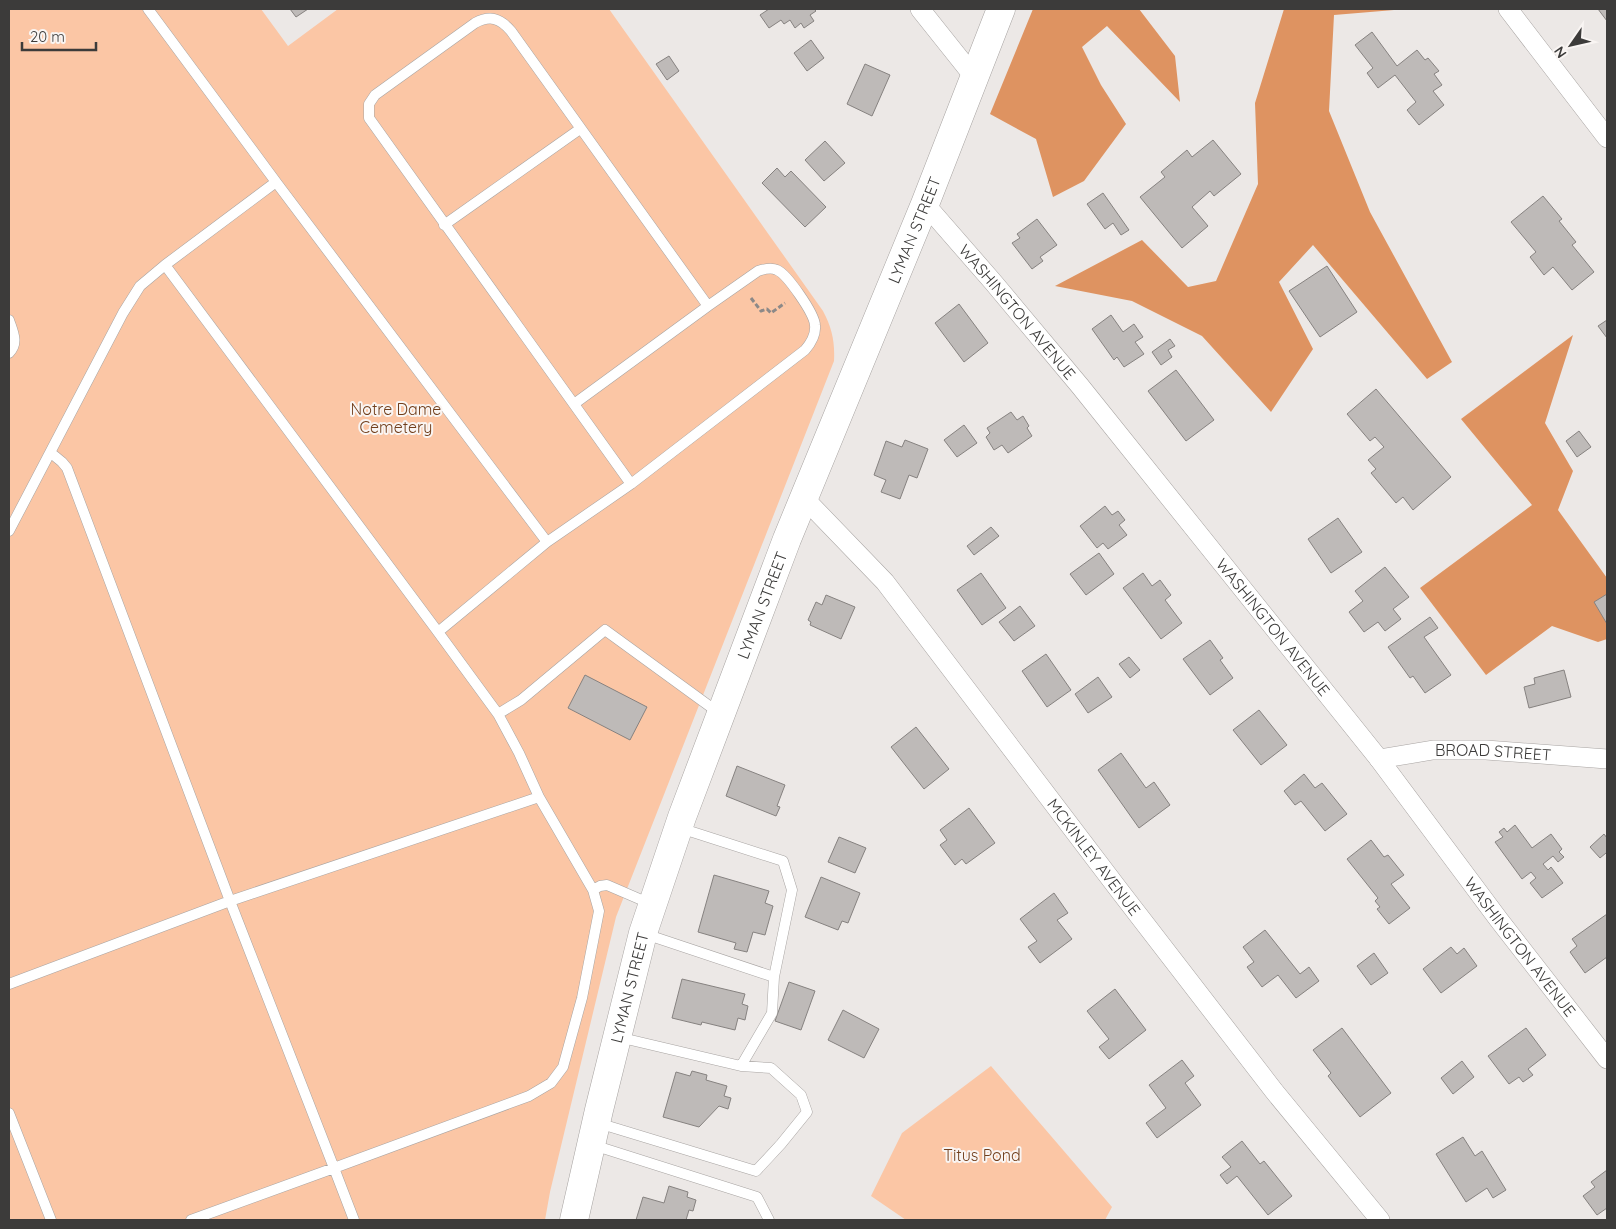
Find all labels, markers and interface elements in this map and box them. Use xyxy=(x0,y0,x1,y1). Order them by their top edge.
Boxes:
scale bar xyxy=(22,20,96,52)
north arrow xyxy=(1546,20,1596,70)
text: 20 m xyxy=(30,27,65,46)
text: N xyxy=(1550,43,1571,62)
street label: LYMAN STREET xyxy=(883,173,945,286)
street label: WASHINGTON AVENUE xyxy=(955,240,1080,383)
park label: Notre Dame Cemetery xyxy=(351,399,441,437)
street label: LYMAN STREET xyxy=(733,548,792,662)
street label: WASHINGTON AVENUE xyxy=(1212,554,1334,700)
street label: BROAD STREET xyxy=(1435,740,1552,765)
street label: MCKINLEY AVENUE xyxy=(1043,794,1145,919)
street label: WASHINGTON AVENUE xyxy=(1460,873,1580,1021)
street label: LYMAN STREET xyxy=(606,930,653,1045)
park label: Titus Pond xyxy=(943,1145,1021,1165)

